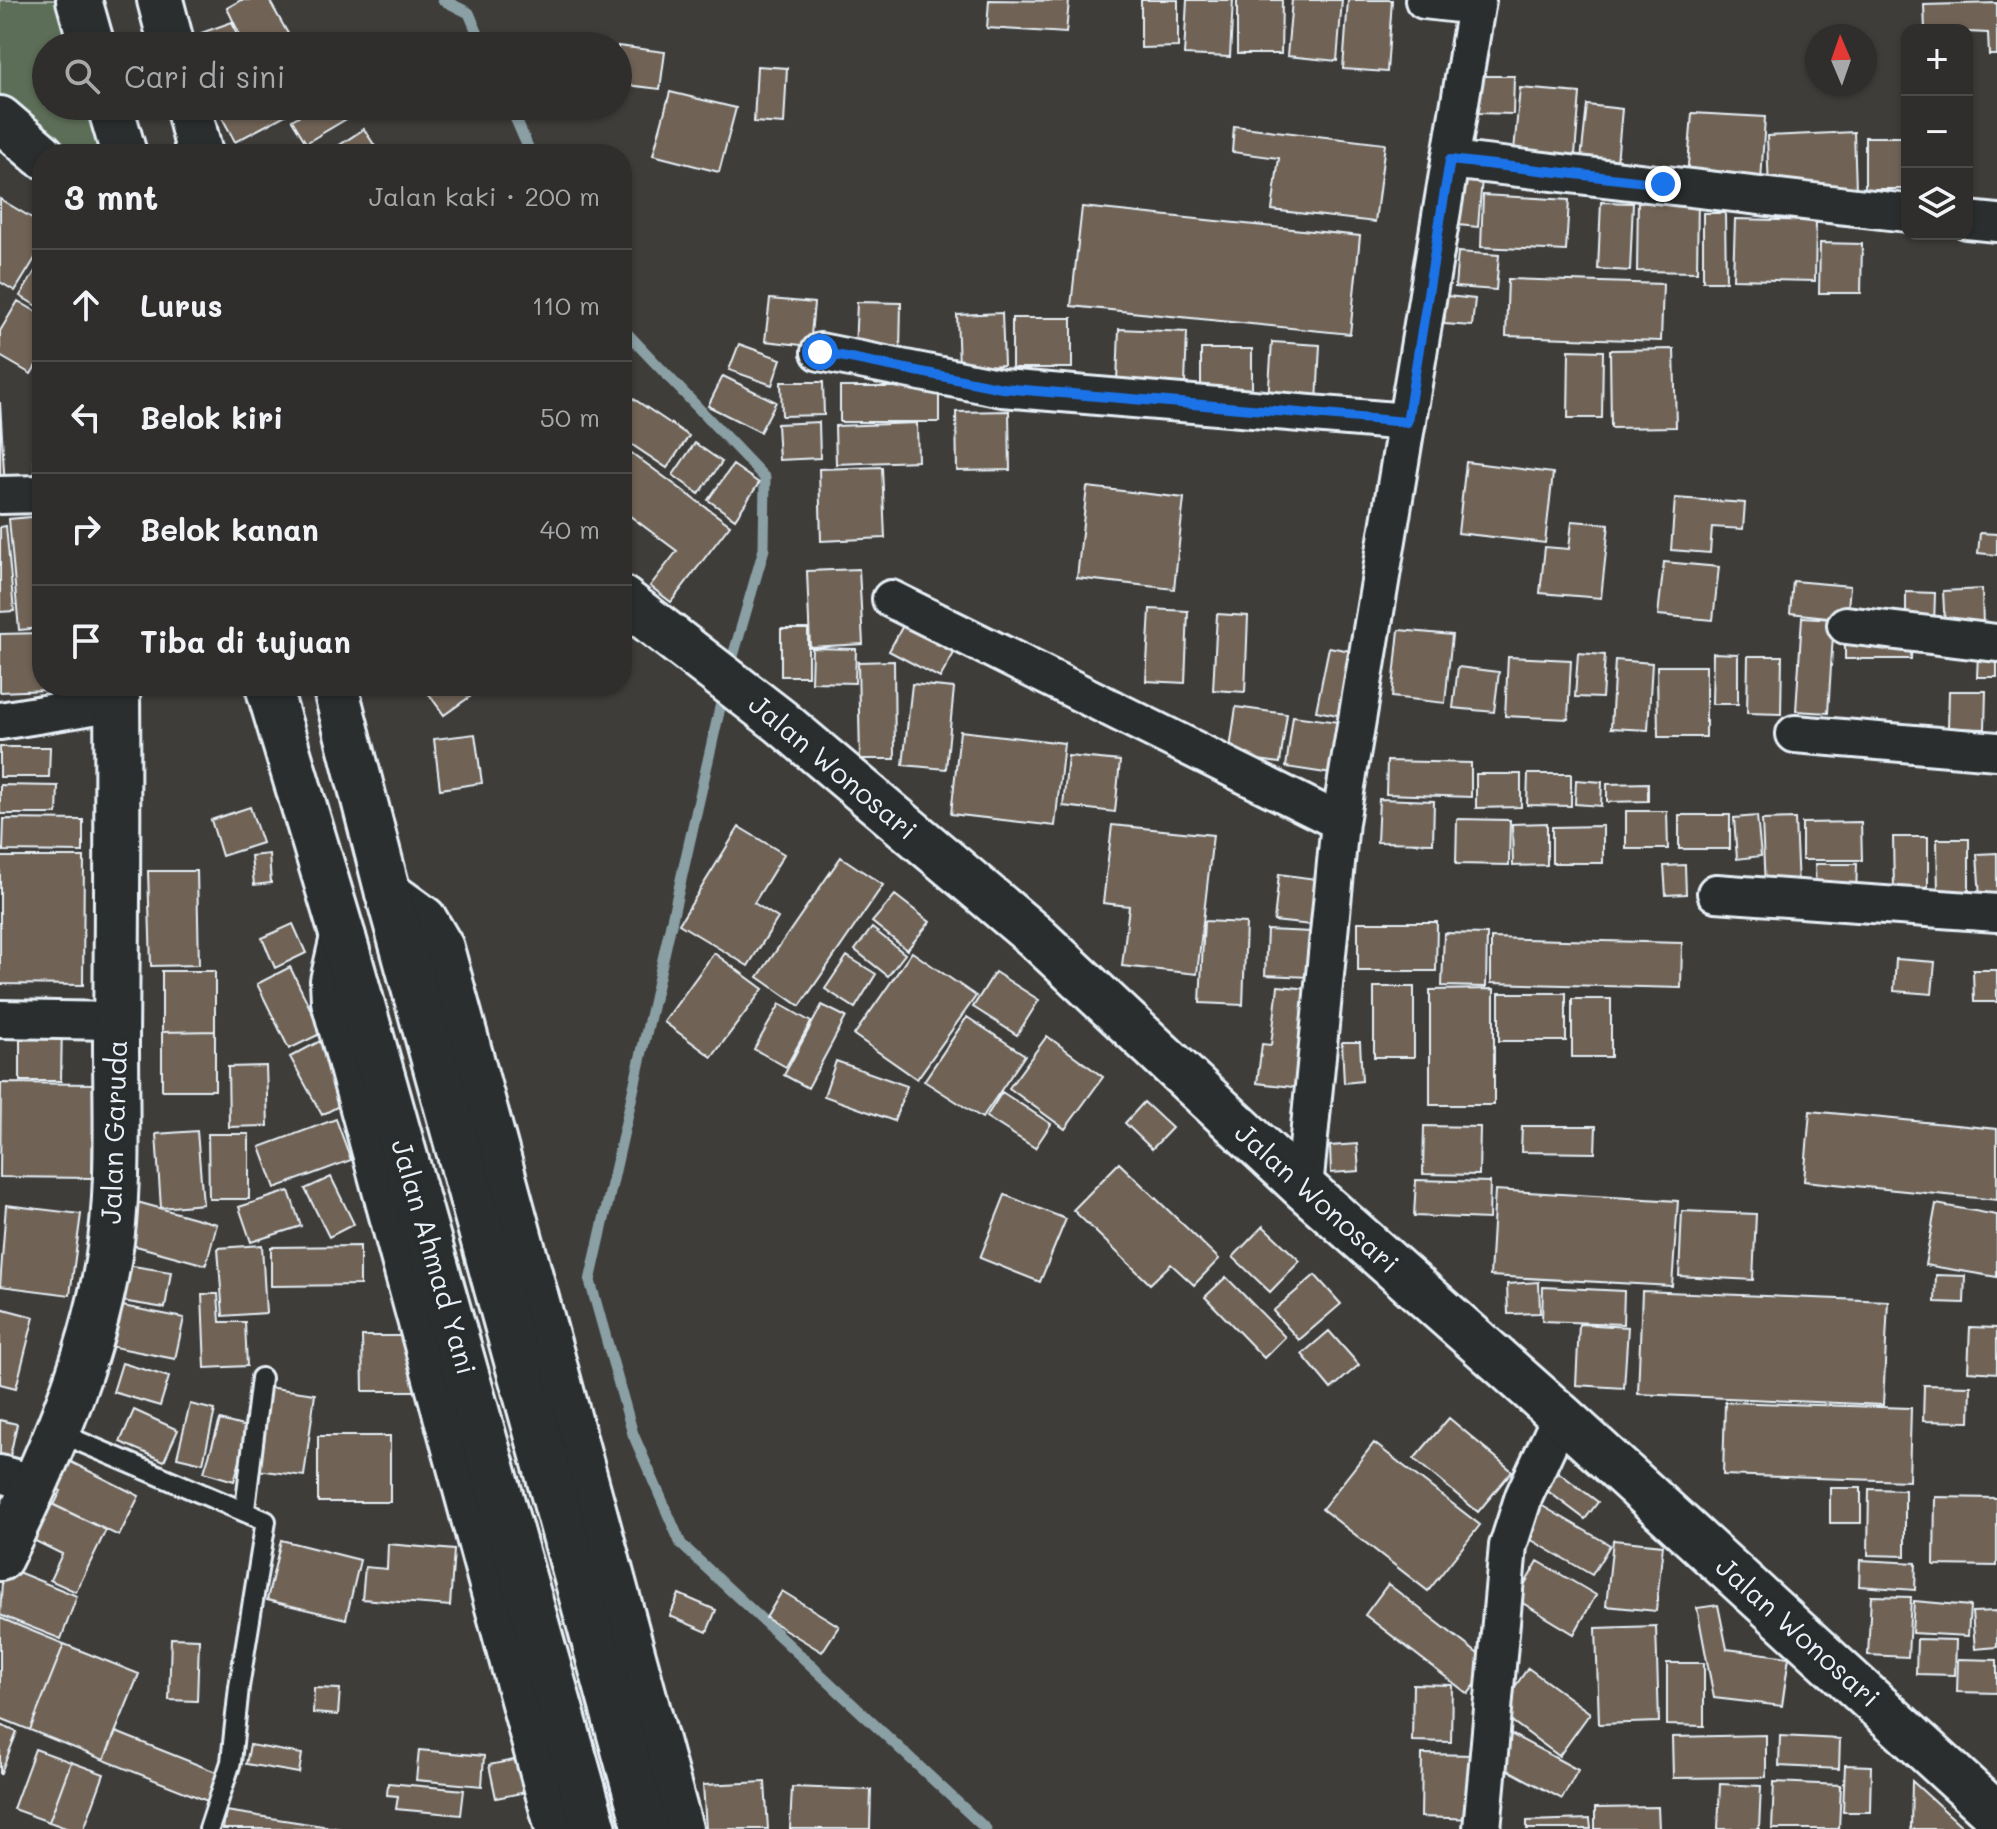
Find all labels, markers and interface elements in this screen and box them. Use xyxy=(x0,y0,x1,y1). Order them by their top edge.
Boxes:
north arrow xyxy=(1805,24,1877,96)
map controls xyxy=(1901,24,1973,240)
button: + xyxy=(1901,24,1973,96)
search box xyxy=(32,32,632,120)
icon: search xyxy=(60,54,104,98)
text: Cari di sini xyxy=(124,56,285,96)
button: − xyxy=(1901,96,1973,168)
route end xyxy=(1645,166,1681,202)
button: layers xyxy=(1901,168,1973,240)
text: 3 mnt xyxy=(64,174,158,219)
text: Jalan kaki · 200 m xyxy=(369,179,600,213)
icon: ahead xyxy=(64,283,108,327)
text: Lurus xyxy=(140,285,223,325)
text: 110 m xyxy=(532,288,600,322)
route start xyxy=(802,334,838,370)
icon: left xyxy=(64,395,108,439)
text: Belok kiri xyxy=(140,397,283,437)
text: 50 m xyxy=(540,400,600,434)
icon: right xyxy=(64,507,108,551)
text: Belok kanan xyxy=(140,509,319,549)
text: 40 m xyxy=(540,512,600,546)
icon: arrive xyxy=(64,619,108,663)
text: Tiba di tujuan xyxy=(140,621,351,661)
street label: Jalan Wonosari xyxy=(742,685,925,847)
street label: Jalan Garuda xyxy=(92,1039,134,1225)
street label: Jalan Wonosari xyxy=(1228,1114,1407,1280)
street label: Jalan Ahmad Yani xyxy=(384,1135,486,1379)
street label: Jalan Wonosari xyxy=(1709,1548,1888,1714)

